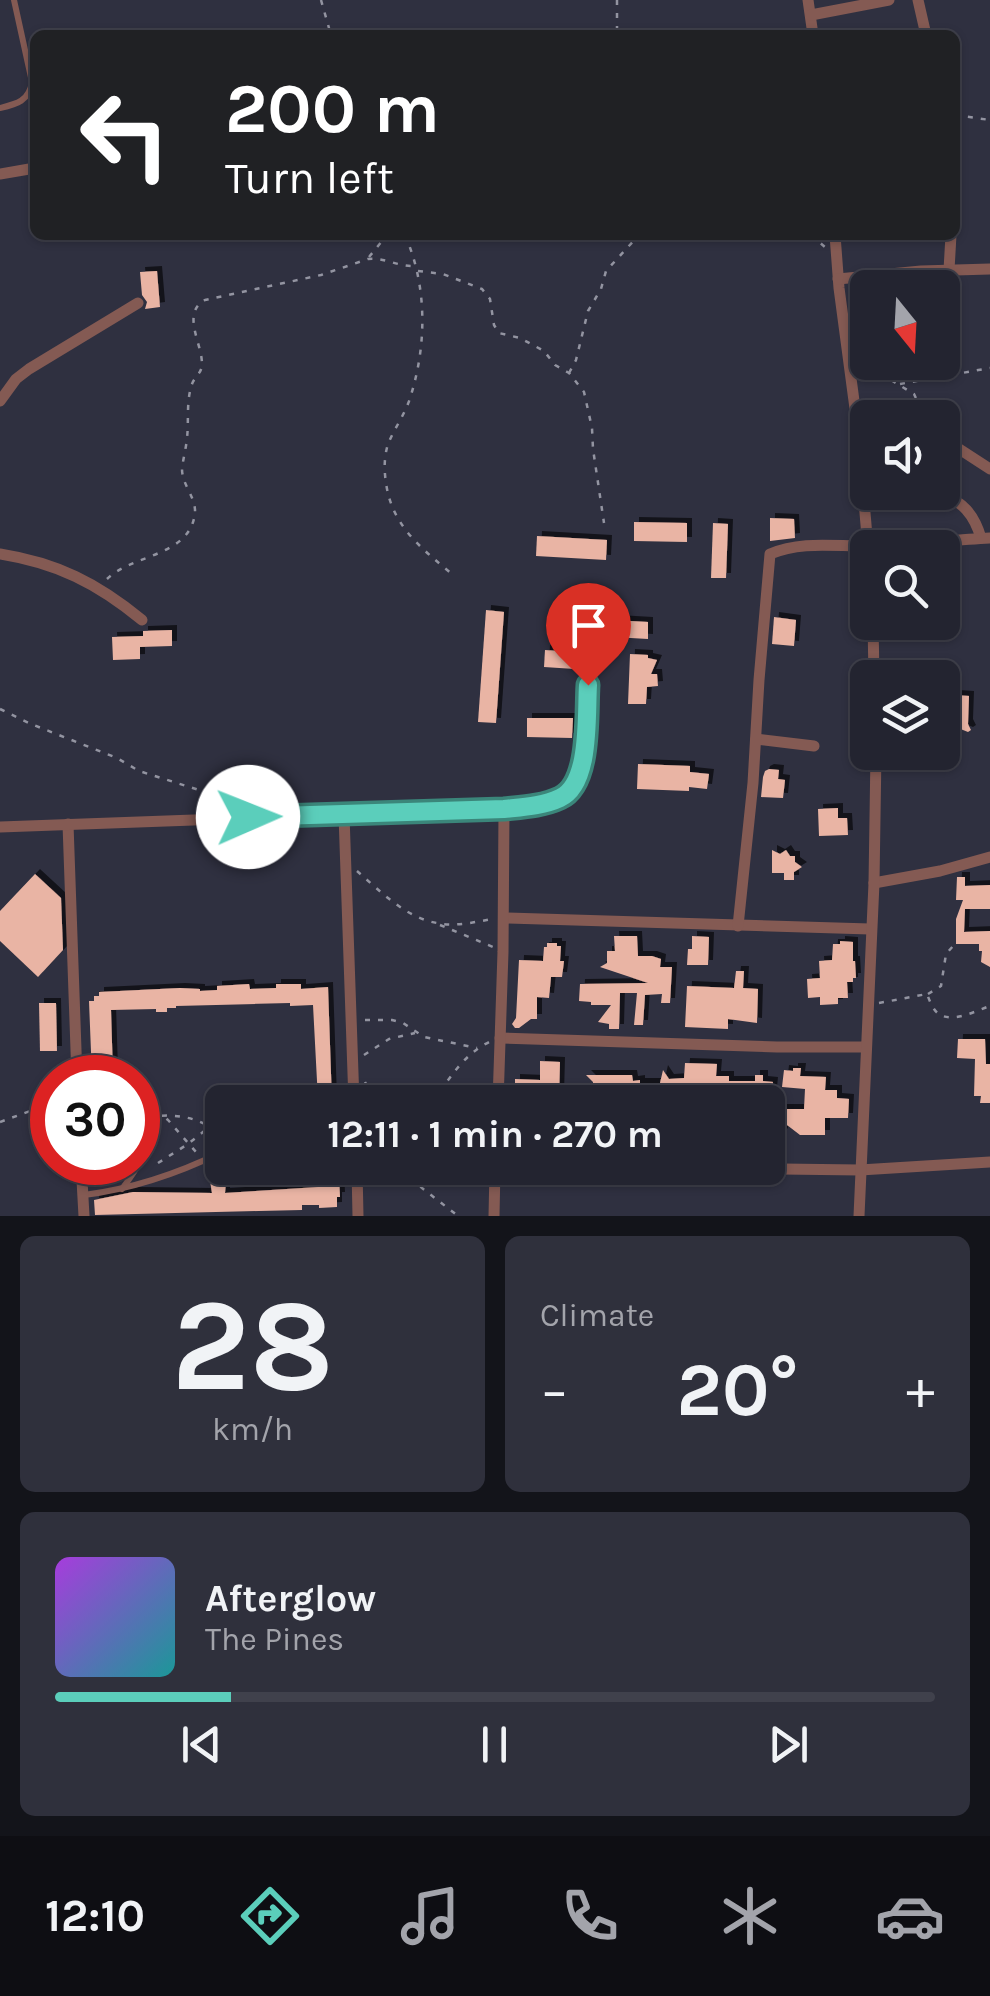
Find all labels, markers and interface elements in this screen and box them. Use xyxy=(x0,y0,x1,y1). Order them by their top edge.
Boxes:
text: 200 m xyxy=(225,68,440,150)
icon: left xyxy=(60,70,190,200)
text: Turn left xyxy=(225,152,394,204)
north arrow xyxy=(850,270,960,380)
map controls xyxy=(850,270,960,770)
button: sound xyxy=(850,400,960,510)
button: search xyxy=(850,530,960,640)
pin xyxy=(546,583,631,686)
icon: arrive xyxy=(561,598,616,653)
button: layers xyxy=(850,660,960,770)
position arrow xyxy=(196,765,300,869)
speed limit sign: 30 xyxy=(30,1055,160,1185)
text: 12:11 · 1 min · 270 m xyxy=(327,1112,663,1157)
text: 28 xyxy=(171,1270,334,1422)
text: Climate xyxy=(540,1297,654,1334)
text: 20° xyxy=(677,1346,798,1434)
text: − xyxy=(540,1358,569,1422)
text: + xyxy=(906,1358,935,1422)
text: km/h xyxy=(212,1411,293,1448)
text: Afterglow xyxy=(205,1576,376,1621)
text: The Pines xyxy=(205,1621,344,1658)
icon: previous xyxy=(174,1717,229,1772)
icon: pause xyxy=(467,1717,522,1772)
icon: next xyxy=(761,1717,816,1772)
icon: directions xyxy=(235,1881,305,1951)
icon: music xyxy=(395,1881,465,1951)
icon: phone xyxy=(555,1881,625,1951)
icon: climate xyxy=(715,1881,785,1951)
icon: car xyxy=(875,1881,945,1951)
text: 12:10 xyxy=(45,1890,145,1942)

